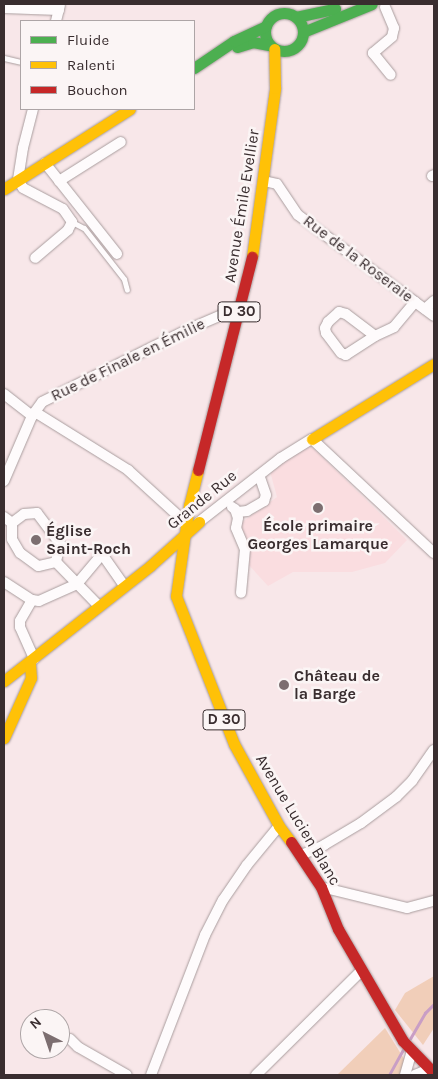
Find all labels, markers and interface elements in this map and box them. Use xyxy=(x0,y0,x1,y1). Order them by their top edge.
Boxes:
legend xyxy=(20,20,195,110)
text: Fluide xyxy=(67,31,109,49)
text: Ralenti xyxy=(67,56,116,74)
text: Bouchon xyxy=(67,81,128,99)
street label: Avenue Émile Evellier xyxy=(220,128,264,284)
street label: Rue de la Roseraie xyxy=(299,211,417,307)
road number: D 30 xyxy=(216,300,262,324)
street label: Rue de Finale en Émilie xyxy=(48,314,208,406)
street label: Grande Rue xyxy=(163,466,241,534)
marker: École primaire Georges Lamarque xyxy=(312,502,324,514)
place label: École primaire Georges Lamarque xyxy=(247,516,389,554)
place label: Église Saint-Roch xyxy=(46,521,131,559)
marker: Église Saint-Roch xyxy=(30,534,42,546)
place label: Château de la Barge xyxy=(294,666,380,704)
marker: Château de la Barge xyxy=(278,679,290,691)
road number: D 30 xyxy=(202,708,246,732)
street label: Avenue Lucien Blanc xyxy=(251,751,345,889)
north arrow xyxy=(20,1009,70,1059)
text: N xyxy=(26,1013,45,1033)

